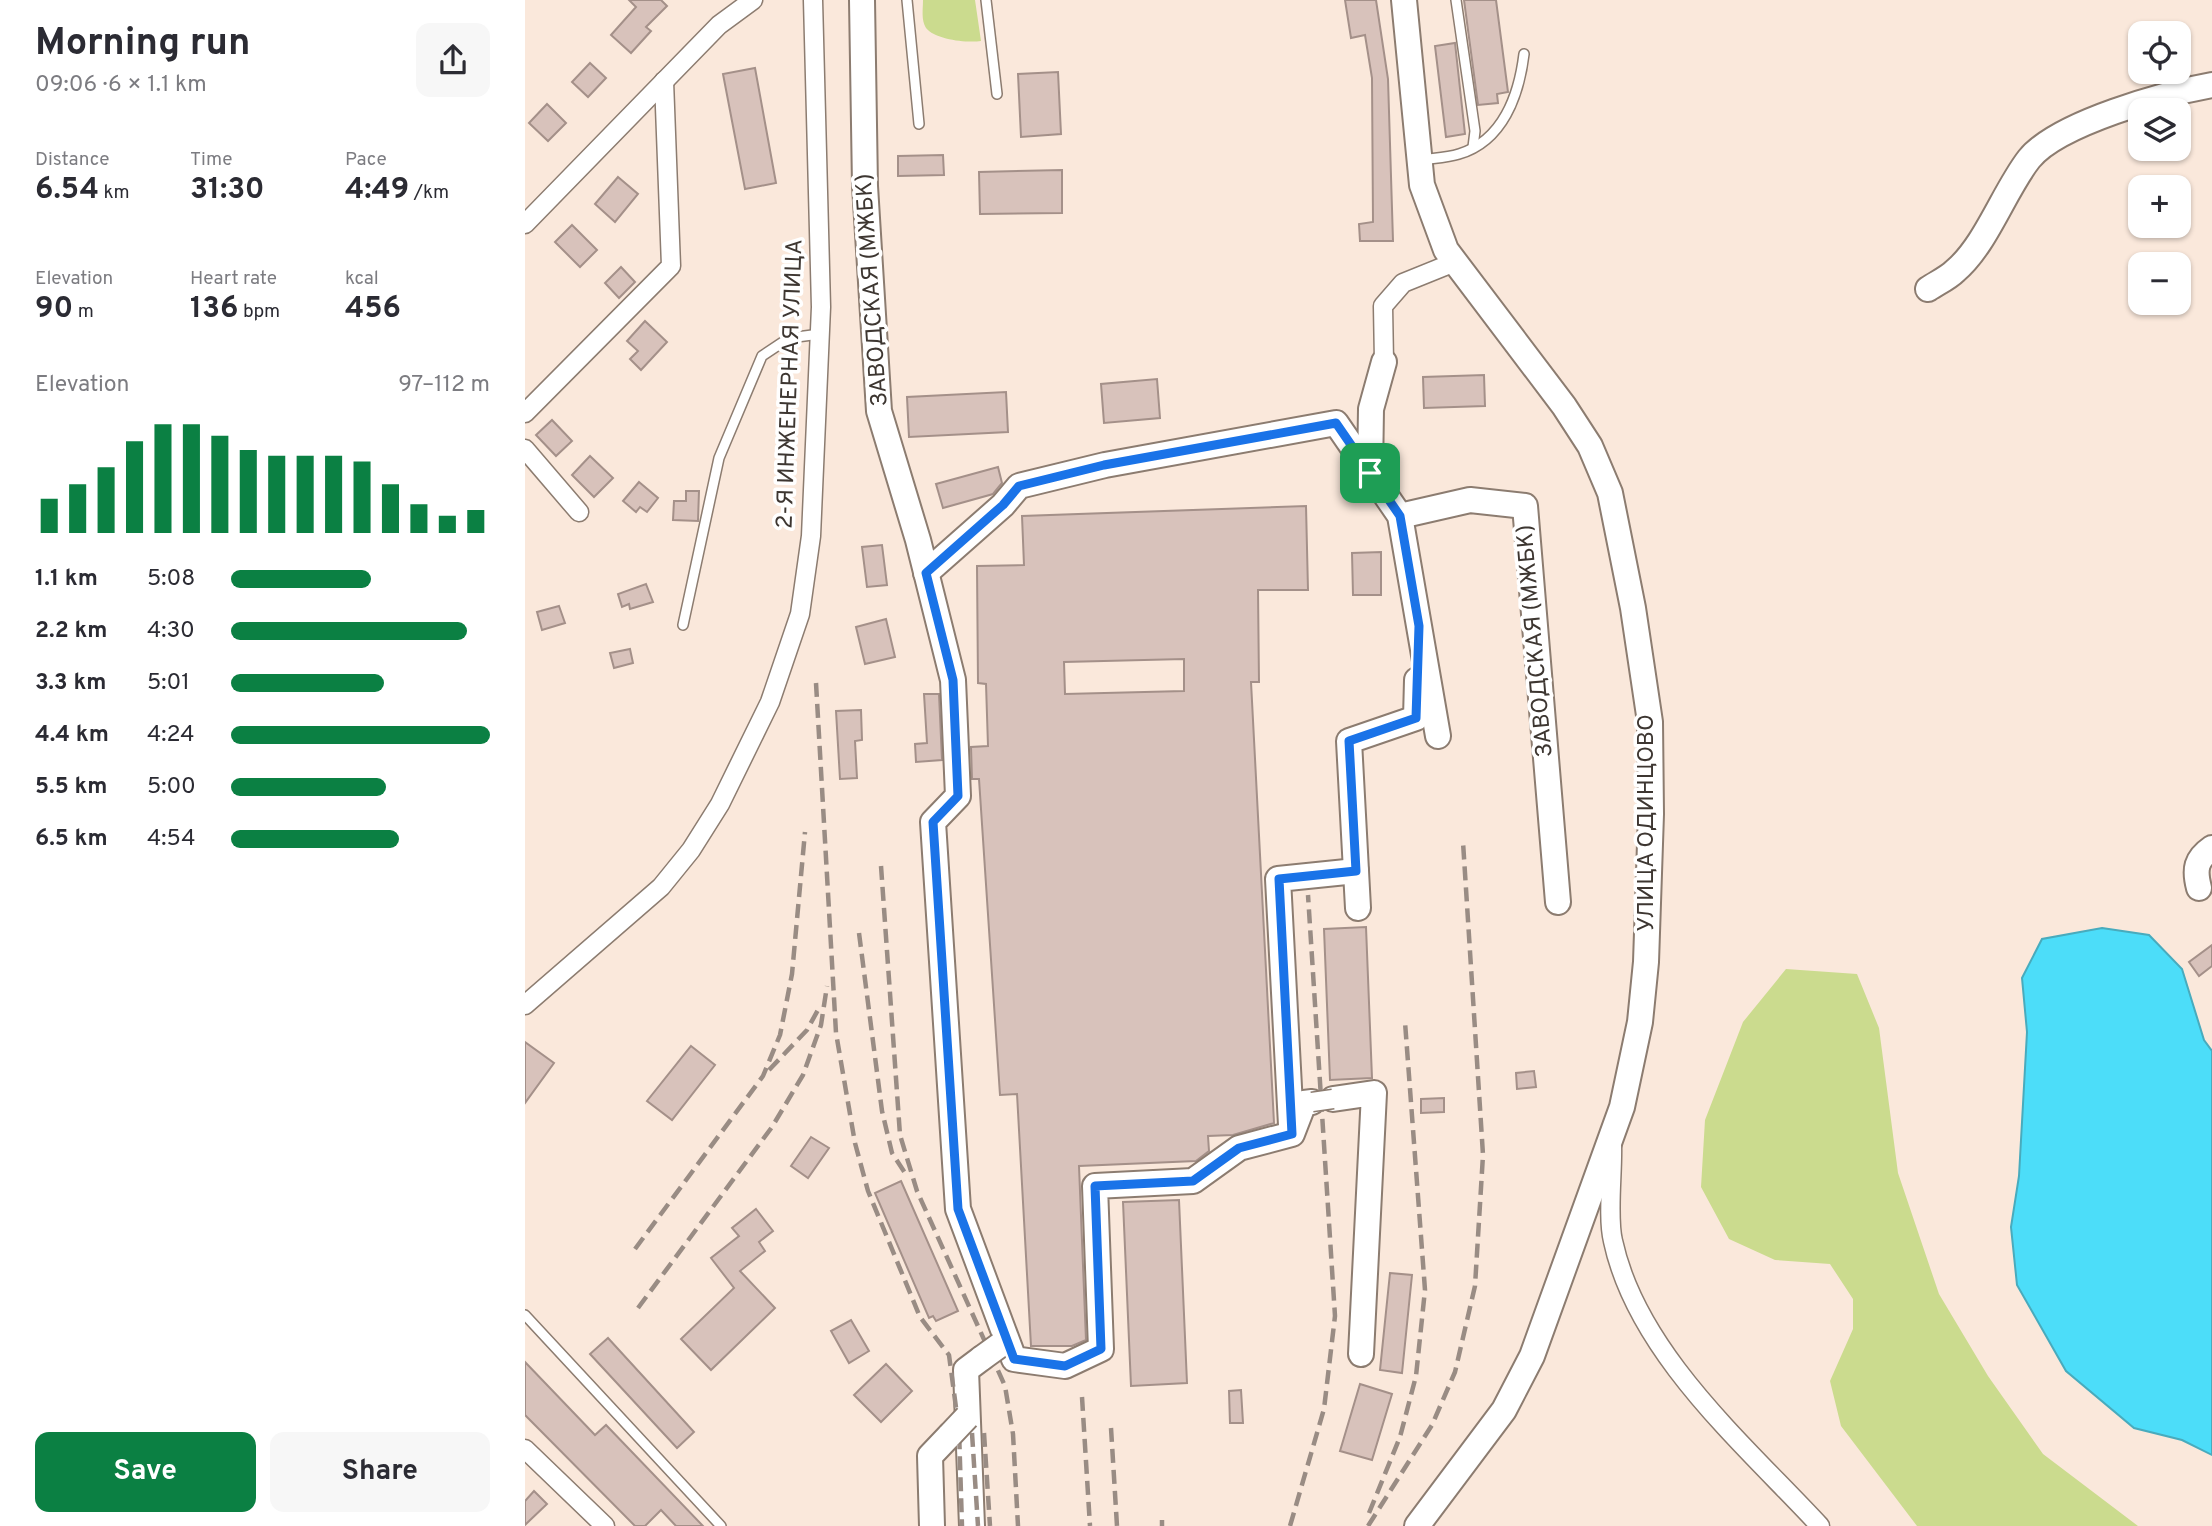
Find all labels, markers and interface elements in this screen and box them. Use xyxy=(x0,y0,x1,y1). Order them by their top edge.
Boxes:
text: Morning run xyxy=(35,20,251,69)
map controls xyxy=(2128,21,2191,315)
button: locate xyxy=(2128,21,2191,84)
button: share xyxy=(416,23,490,97)
text: 09:06 · 6 × 1.1 km xyxy=(35,71,207,100)
button: layers xyxy=(2128,98,2191,161)
text: Distance xyxy=(35,148,110,172)
text: Time xyxy=(190,148,233,172)
text: Pace xyxy=(345,148,387,172)
text: 6.54 xyxy=(35,172,99,209)
text: 31:30 xyxy=(190,172,264,209)
text: 4:49 xyxy=(345,172,409,209)
street label: ЗАВОДСКАЯ (МЖБК) xyxy=(850,172,896,408)
button: + xyxy=(2128,175,2191,238)
text: km xyxy=(99,181,130,205)
text: /km xyxy=(409,181,449,205)
street label: 2-Я ИНЖЕНЕРНАЯ УЛИЦА xyxy=(771,239,811,529)
button: − xyxy=(2128,252,2191,315)
text: Elevation xyxy=(35,267,113,291)
text: Heart rate xyxy=(190,267,277,291)
text: kcal xyxy=(345,267,379,291)
text: 90 xyxy=(35,291,73,328)
text: 136 xyxy=(190,291,238,328)
text: 456 xyxy=(345,291,401,328)
text: m xyxy=(73,300,94,324)
text: bpm xyxy=(238,300,280,324)
text: Elevation xyxy=(35,371,130,400)
text: 97–112 m xyxy=(398,371,490,400)
pin xyxy=(1340,443,1400,503)
icon: arrive xyxy=(1351,454,1389,492)
street label: ЗАВОДСКАЯ (МЖБК) xyxy=(1511,523,1561,759)
text: 1.1 km xyxy=(35,565,98,594)
text: 5:08 xyxy=(147,565,195,594)
text: 2.2 km xyxy=(35,617,108,646)
text: 4:30 xyxy=(147,617,195,646)
text: 3.3 km xyxy=(35,669,106,698)
text: 5:01 xyxy=(147,669,190,698)
street label: УЛИЦА ОДИНЦОВО xyxy=(1633,714,1662,932)
text: 4.4 km xyxy=(35,721,109,750)
text: 4:24 xyxy=(147,721,195,750)
text: 5.5 km xyxy=(35,773,108,802)
text: 5:00 xyxy=(147,773,196,802)
text: 6.5 km xyxy=(35,825,108,854)
text: 4:54 xyxy=(147,825,195,854)
button: Save xyxy=(35,1432,256,1512)
button: Share xyxy=(270,1432,490,1512)

